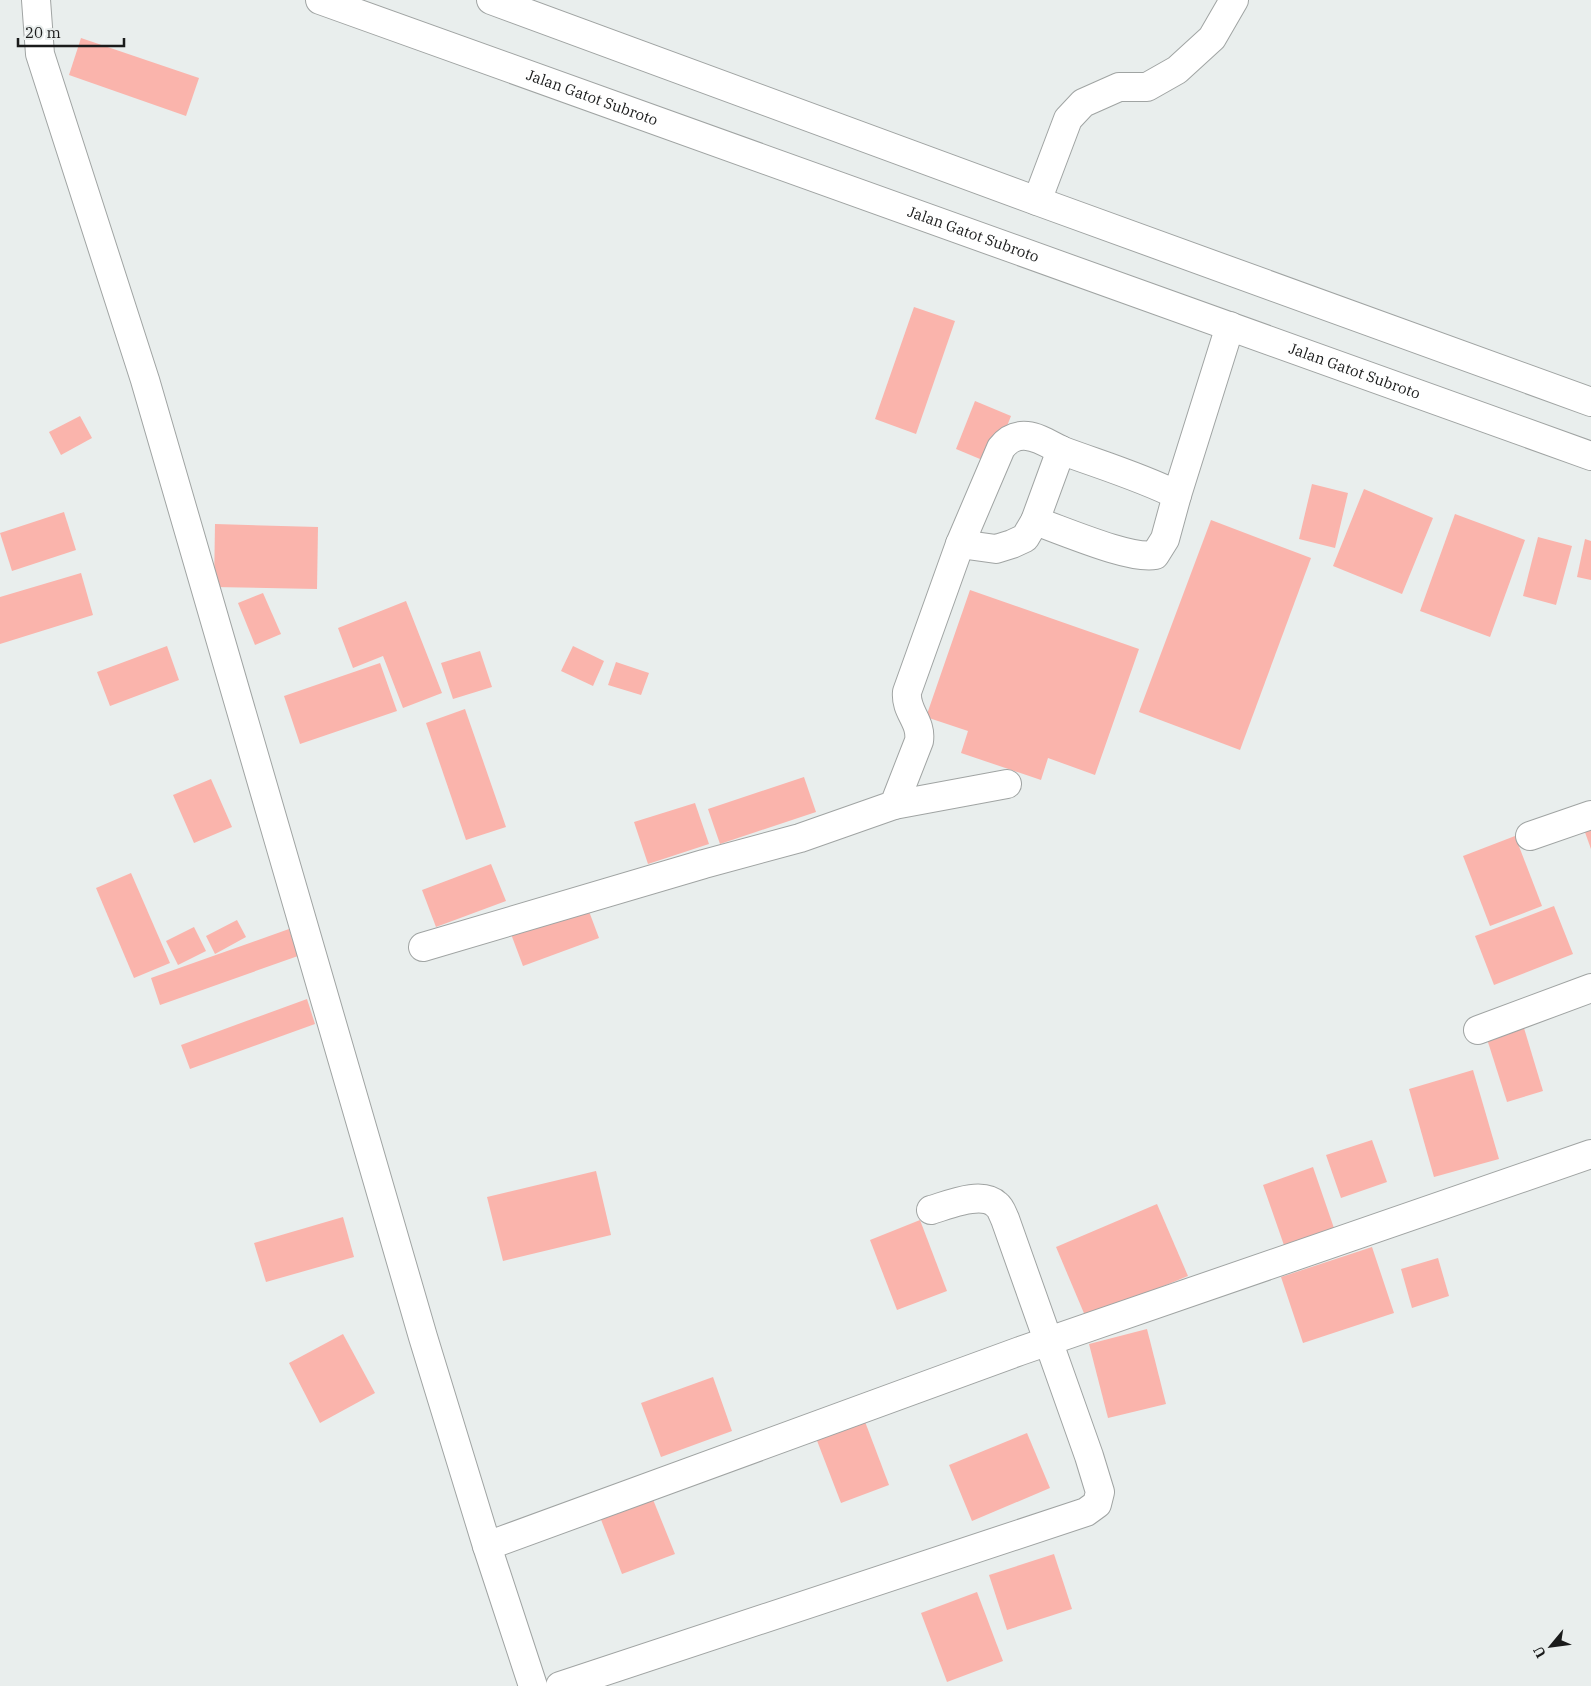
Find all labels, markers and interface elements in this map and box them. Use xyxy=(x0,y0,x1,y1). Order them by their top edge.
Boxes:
scale bar xyxy=(18,15,124,47)
text: 20 m xyxy=(25,23,61,42)
street label: Jalan Gatot Subroto xyxy=(524,65,661,129)
street label: Jalan Gatot Subroto xyxy=(905,202,1042,266)
street label: Jalan Gatot Subroto xyxy=(1286,338,1423,403)
north arrow xyxy=(1526,1621,1576,1671)
text: U xyxy=(1529,1643,1550,1661)

